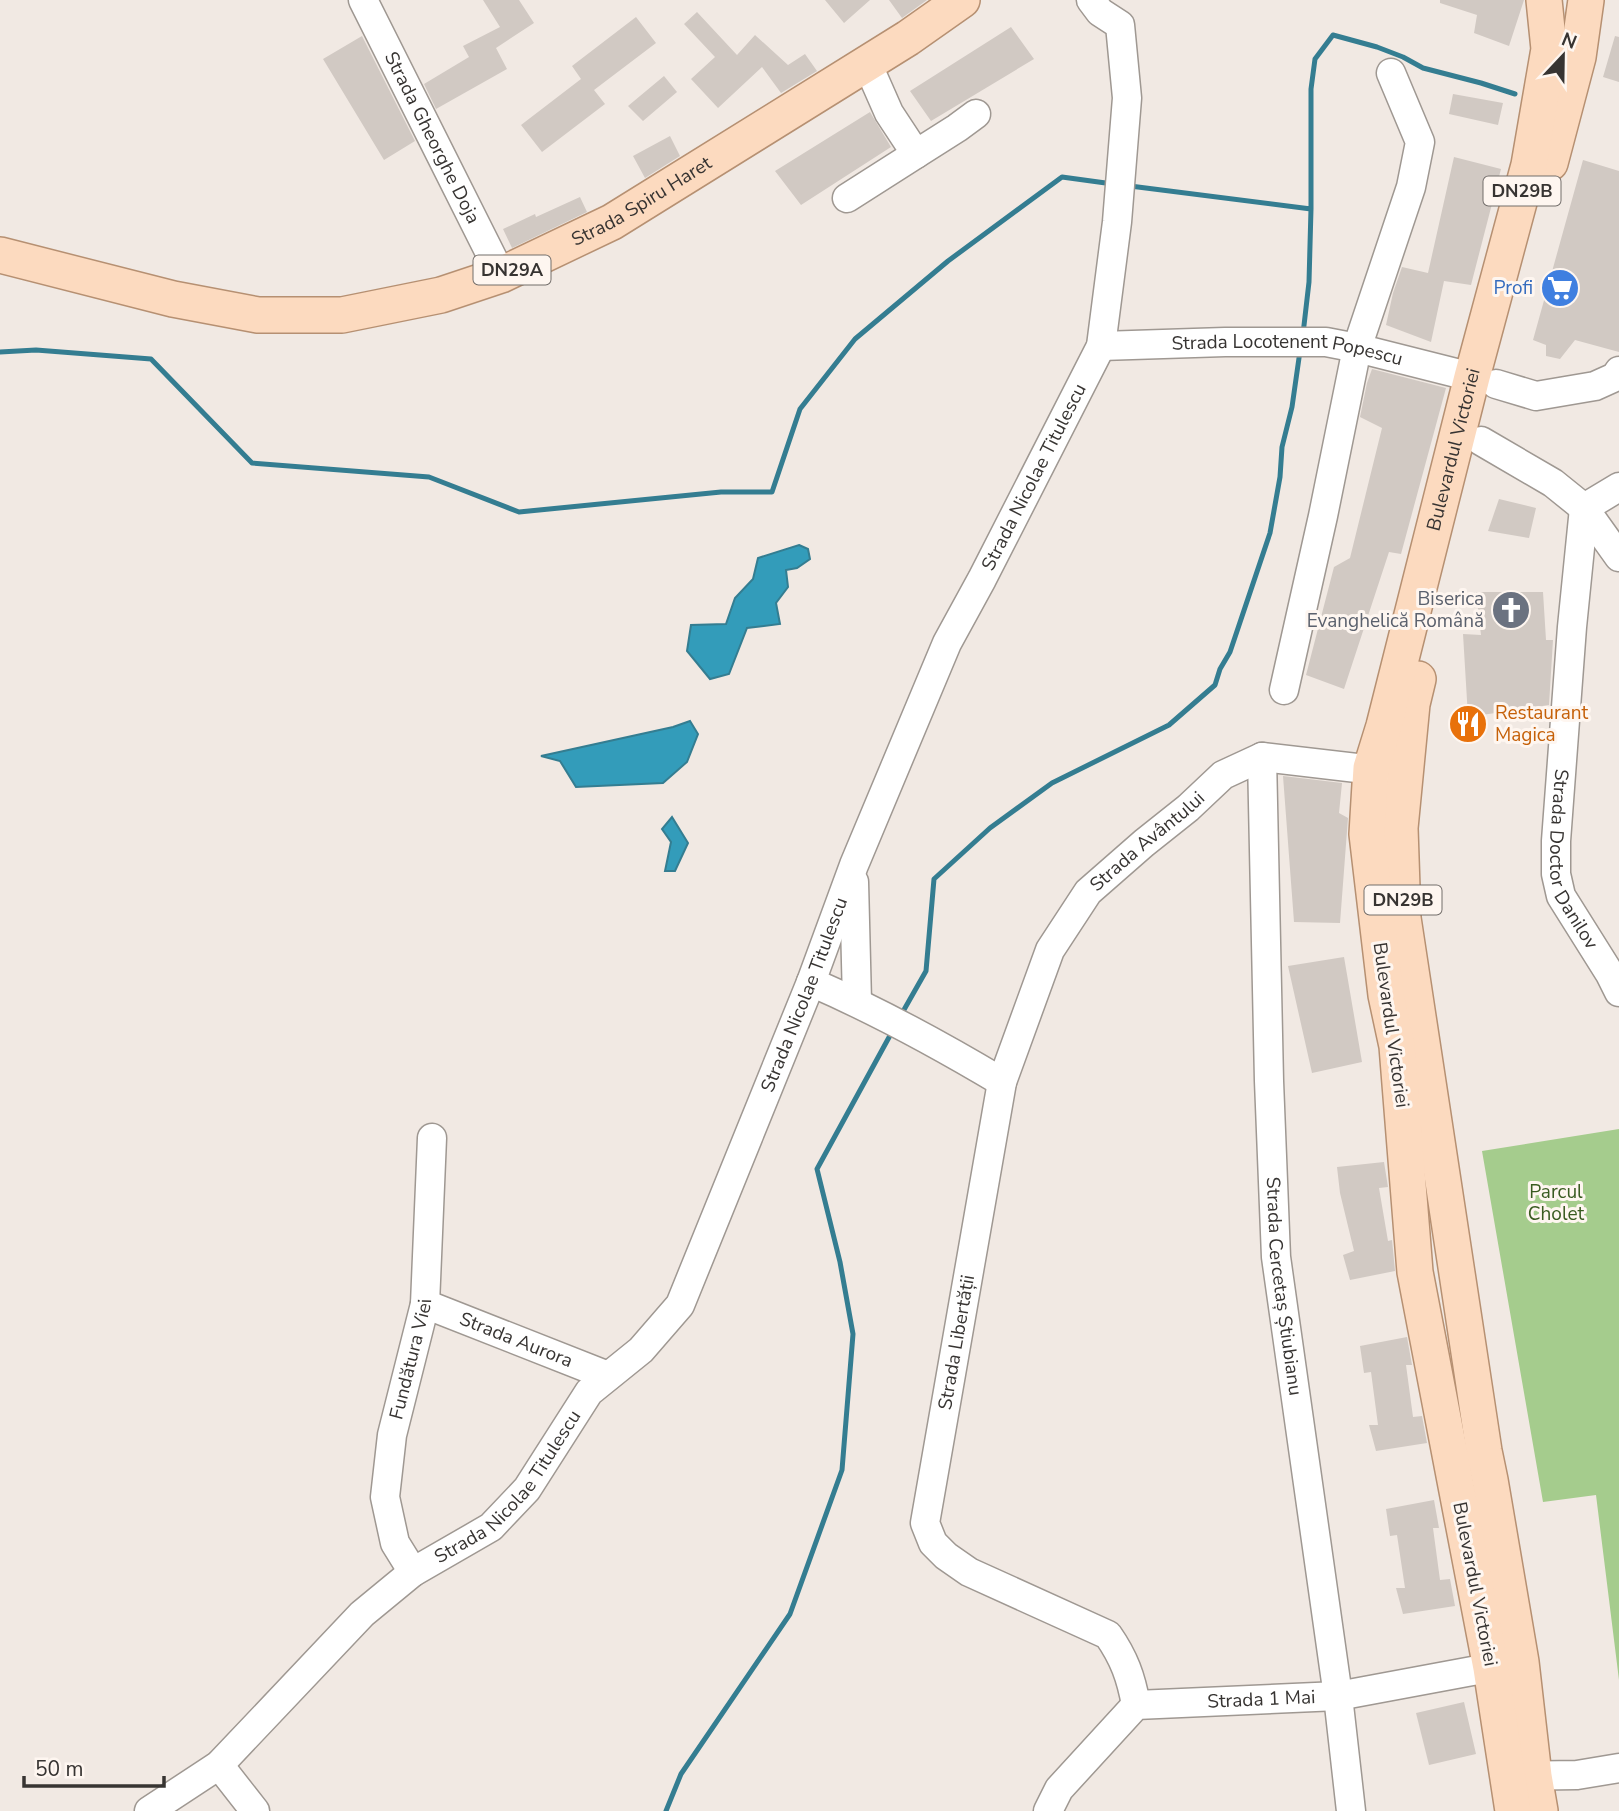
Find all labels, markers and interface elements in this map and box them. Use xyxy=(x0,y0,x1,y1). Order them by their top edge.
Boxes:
north arrow xyxy=(1528,21,1598,91)
text: N xyxy=(1558,26,1580,56)
street label: Strada Gheorghe Doja xyxy=(378,47,486,228)
street label: Strada Spiru Haret xyxy=(567,150,717,253)
road number: DN29B xyxy=(1484,176,1560,206)
road number: DN29A xyxy=(474,256,550,284)
supermarket icon: Profi xyxy=(1539,267,1581,309)
place label: Profi xyxy=(1493,275,1533,301)
street label: Strada Locotenent Popescu xyxy=(1171,329,1406,372)
street label: Bulevardul Victoriei xyxy=(1421,365,1487,534)
street label: Strada Nicolae Titulescu xyxy=(975,379,1093,575)
place label: Biserica Evanghelică Română xyxy=(1307,586,1484,634)
church icon: Biserica Evanghelică Română xyxy=(1490,589,1532,631)
place label: Restaurant Magica xyxy=(1495,700,1589,748)
restaurant icon: Restaurant Magica xyxy=(1447,703,1489,745)
street label: Strada Doctor Danilov xyxy=(1542,768,1604,955)
street label: Strada Avântului xyxy=(1084,786,1211,898)
road number: DN29B xyxy=(1364,886,1442,915)
street label: Strada Nicolae Titulescu xyxy=(755,894,854,1096)
street label: Bulevardul Victoriei xyxy=(1367,941,1415,1109)
street label: Strada Cercetaș Știubianu xyxy=(1260,1176,1308,1397)
park label: Parcul Cholet xyxy=(1528,1179,1585,1227)
street label: Strada Libertății xyxy=(932,1273,981,1412)
street label: Fundătura Viei xyxy=(383,1298,438,1422)
street label: Strada Aurora xyxy=(456,1306,577,1374)
street label: Strada Nicolae Titulescu xyxy=(430,1405,587,1570)
street label: Bulevardul Victoriei xyxy=(1446,1500,1504,1668)
street label: Strada 1 Mai xyxy=(1207,1684,1316,1715)
scale bar xyxy=(24,1744,164,1788)
text: 50 m xyxy=(35,1755,84,1783)

